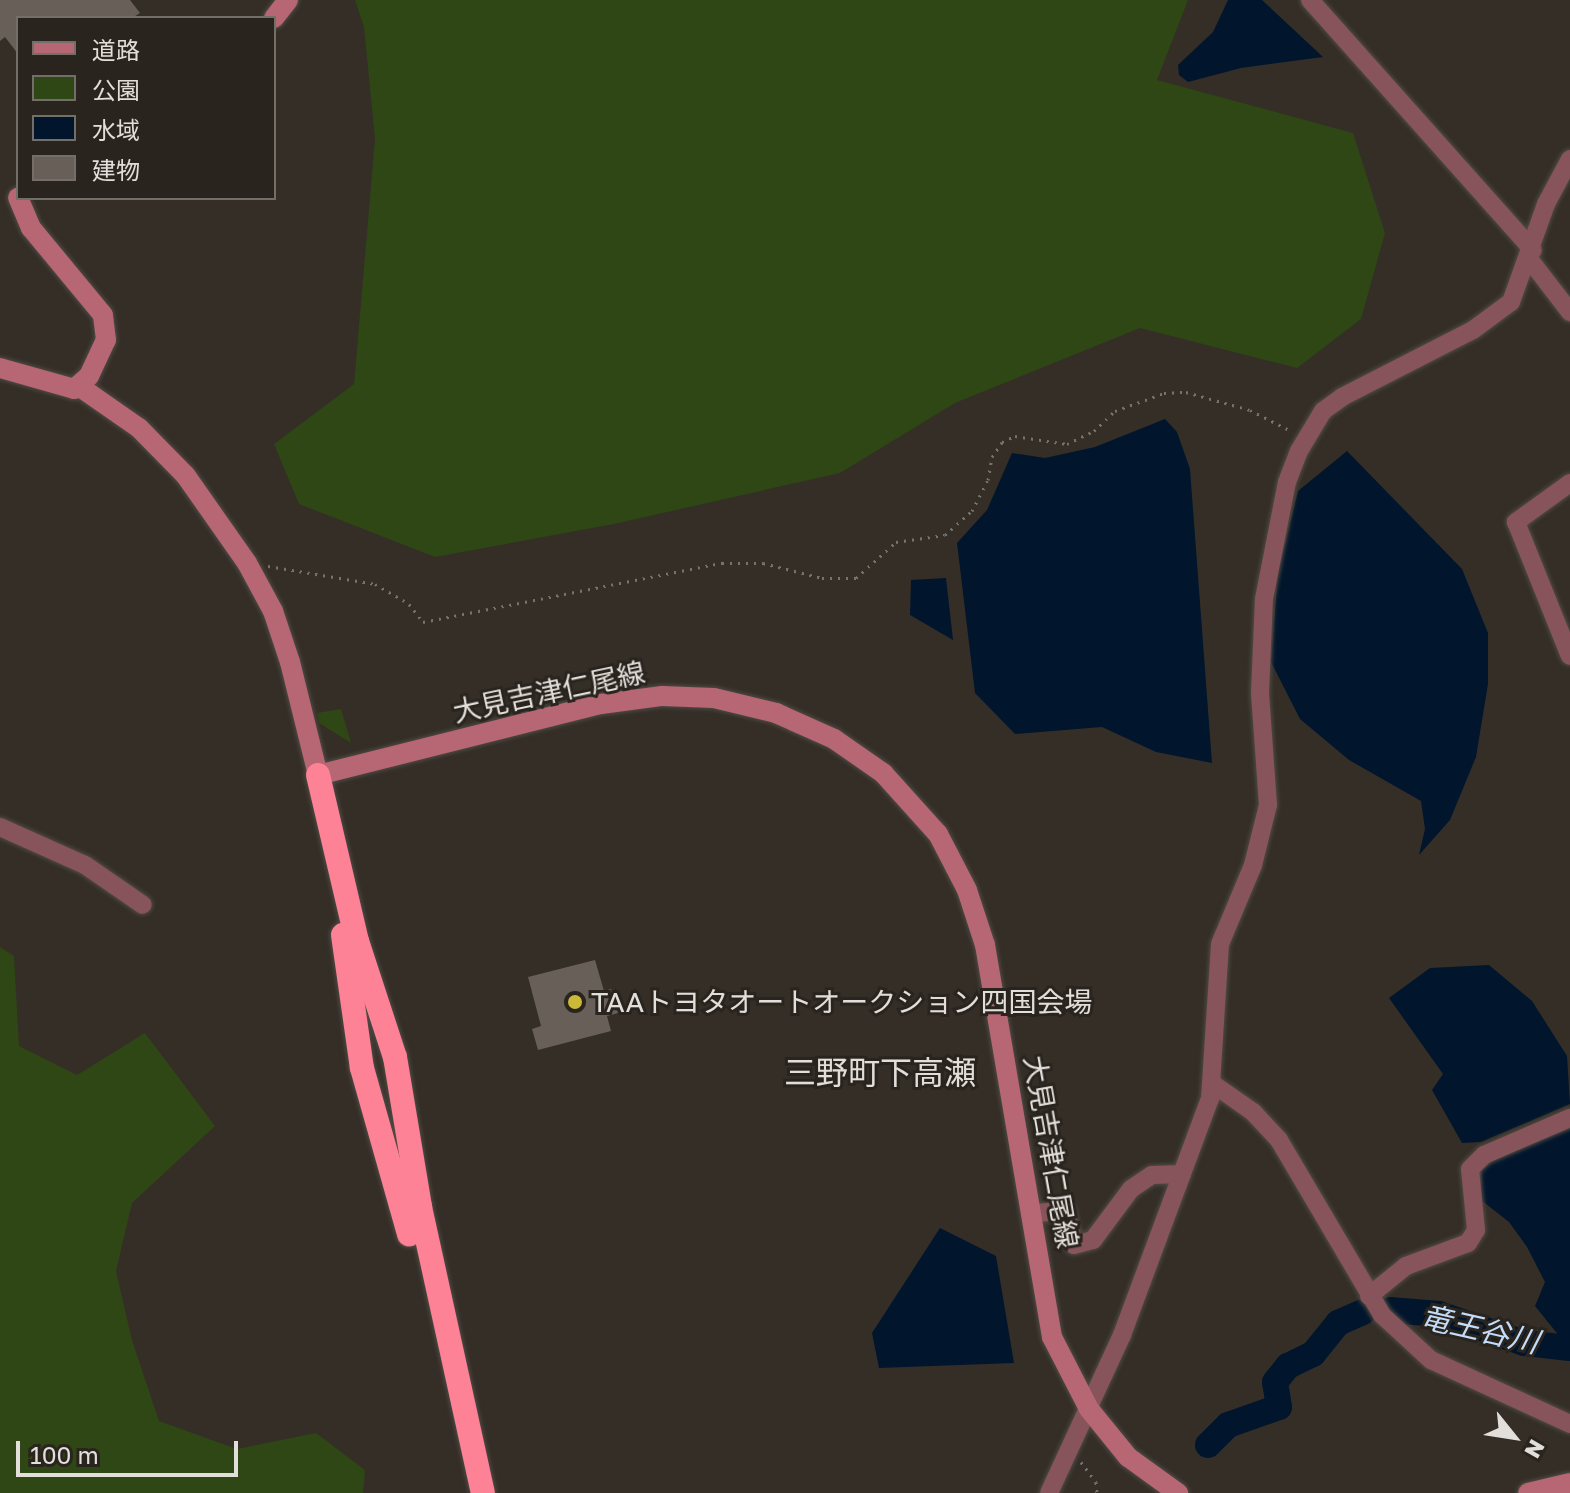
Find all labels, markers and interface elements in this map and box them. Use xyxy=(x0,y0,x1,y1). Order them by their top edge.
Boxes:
legend xyxy=(16,16,276,200)
text: 道路 xyxy=(92,35,140,64)
text: 公園 xyxy=(92,75,140,104)
text: 水域 xyxy=(92,115,140,144)
text: 建物 xyxy=(92,155,140,184)
street label: 大見吉津仁尾線 xyxy=(450,655,648,729)
place label: TAAトヨタオートオークション四国会場 xyxy=(591,985,1092,1019)
marker: TAAトヨタオートオークション四国会場 xyxy=(566,993,584,1011)
district label: 三野町下高瀬 xyxy=(784,1053,976,1091)
street label: 大見吉津仁尾線 xyxy=(1017,1053,1085,1251)
water label: 竜王谷川 xyxy=(1417,1298,1543,1360)
north arrow xyxy=(1474,1397,1554,1477)
scale bar xyxy=(20,1425,242,1475)
text: N xyxy=(1519,1435,1551,1463)
text: 100 m xyxy=(30,1440,99,1469)

